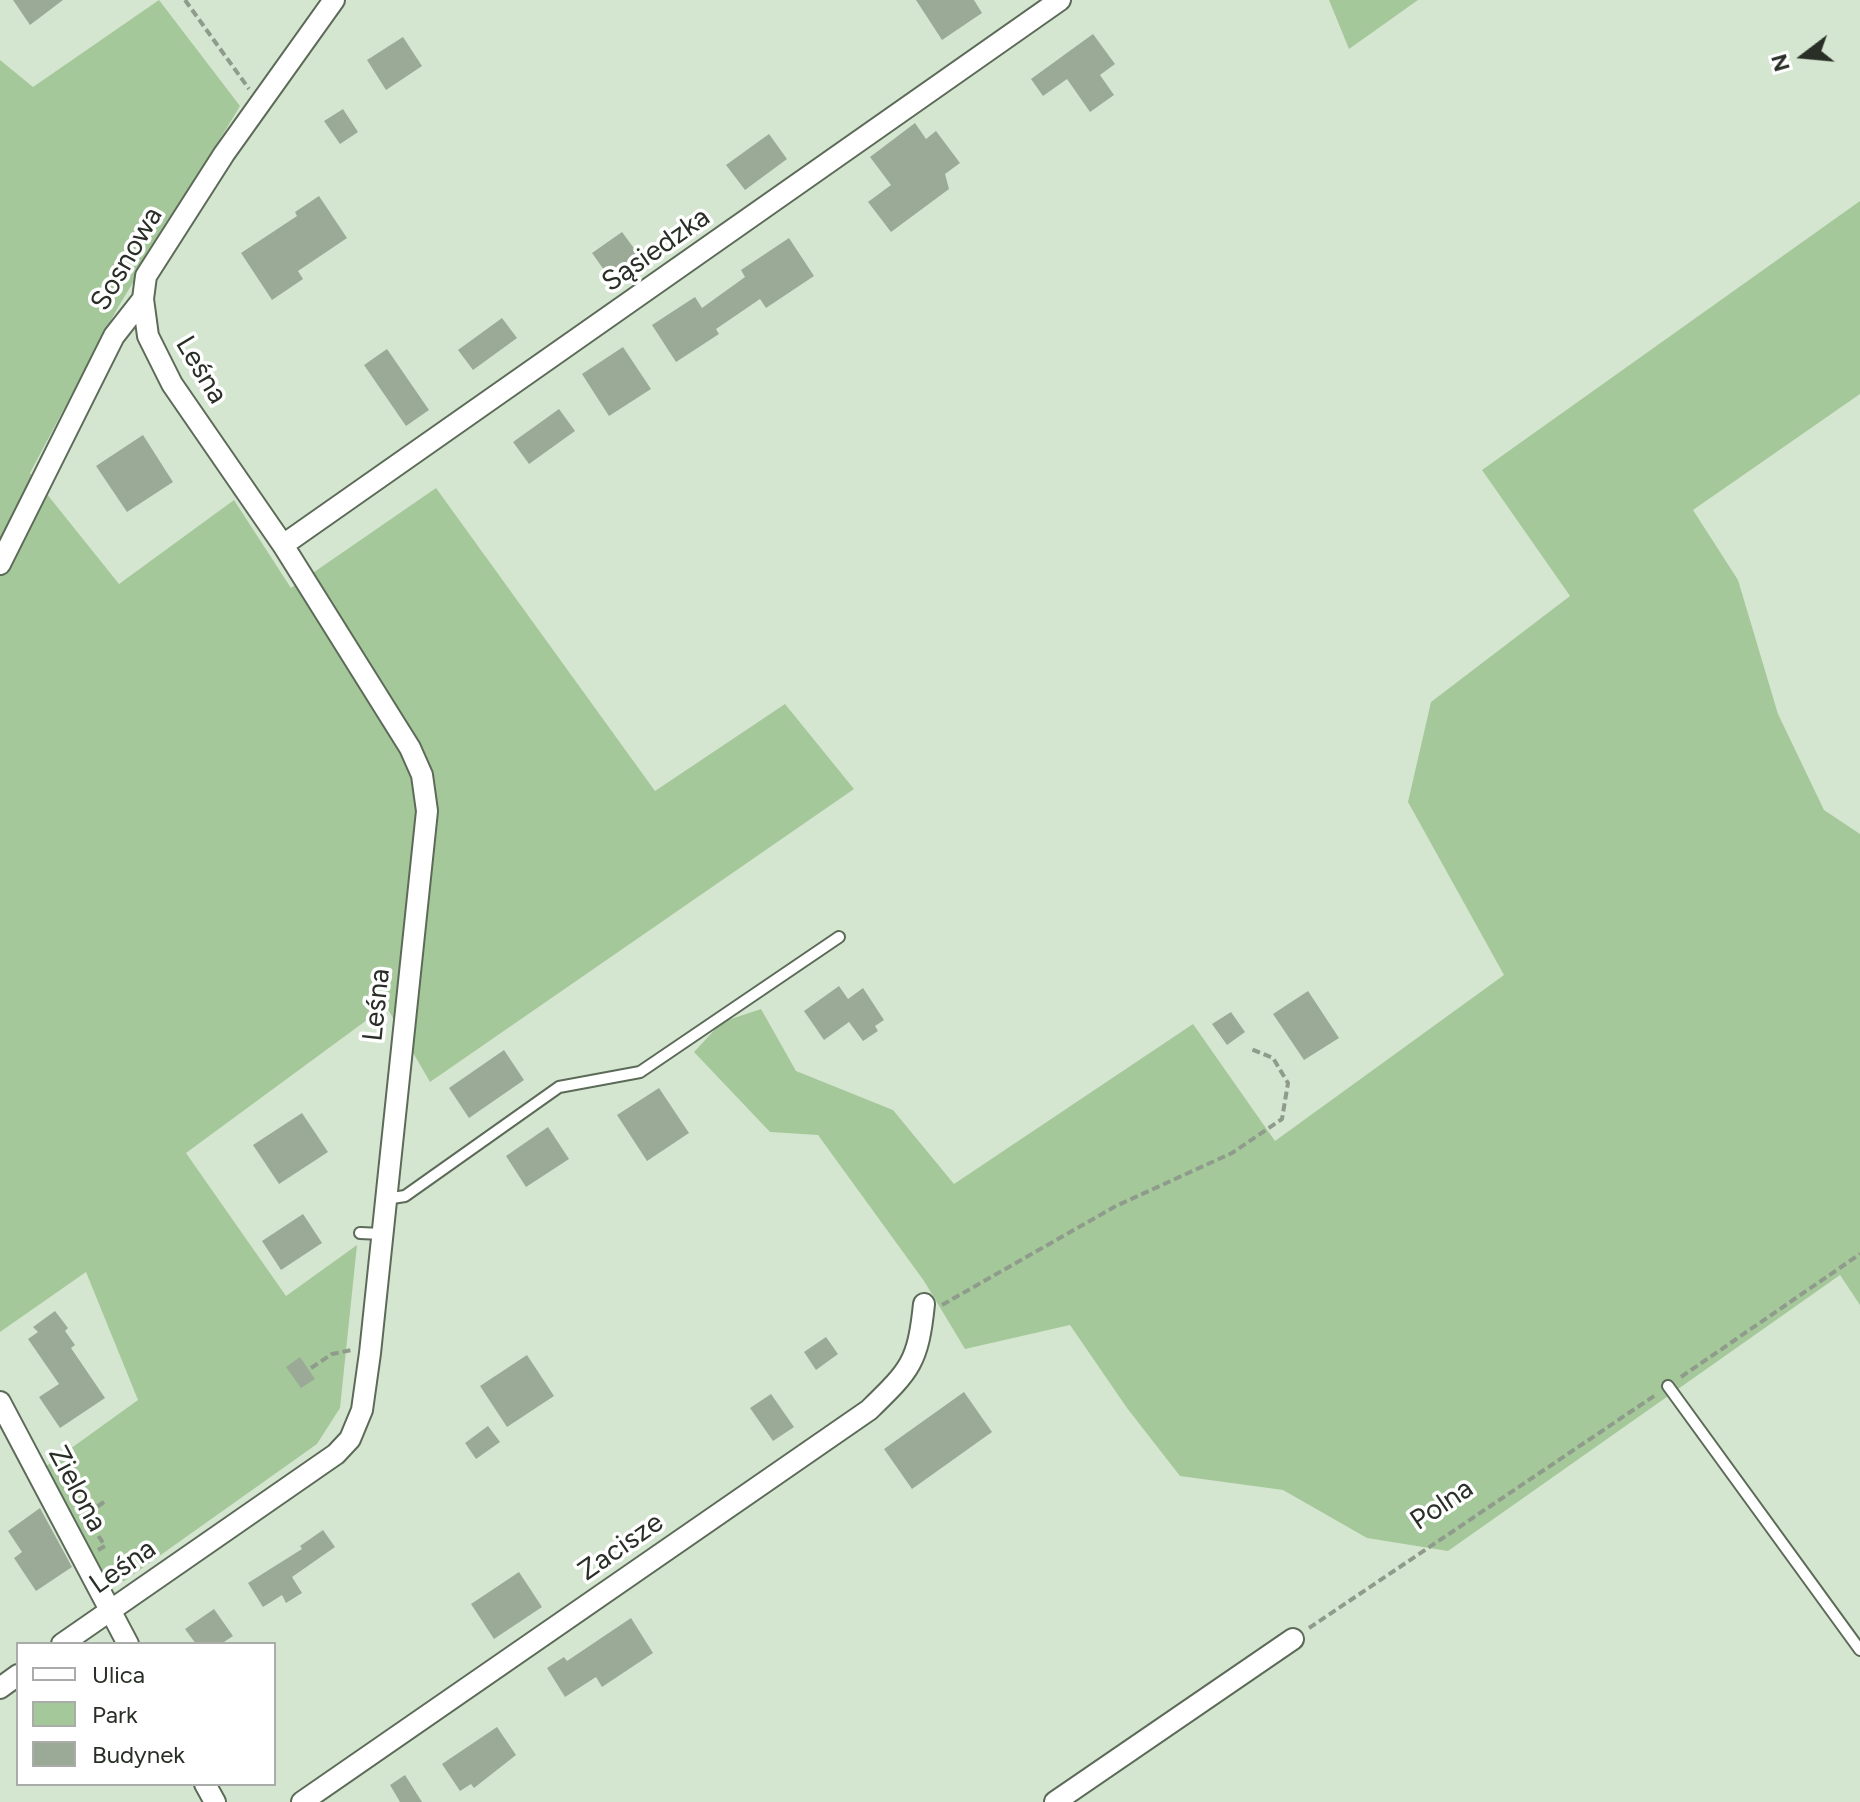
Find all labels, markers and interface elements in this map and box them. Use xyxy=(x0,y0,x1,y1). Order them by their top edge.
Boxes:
north arrow xyxy=(1764,16,1844,96)
text: N xyxy=(1765,51,1796,75)
street label: Sosnowa xyxy=(84,201,170,317)
street label: Sąsiedzka xyxy=(596,201,716,299)
street label: Leśna xyxy=(168,330,234,410)
street label: Leśna xyxy=(356,967,398,1043)
street label: Zielona xyxy=(41,1440,113,1538)
street label: Polna xyxy=(1404,1472,1480,1538)
street label: Zacisze xyxy=(572,1506,670,1588)
street label: Leśna xyxy=(84,1532,162,1602)
legend xyxy=(16,1642,276,1786)
text: Ulica xyxy=(92,1660,145,1689)
text: Park xyxy=(92,1700,138,1729)
text: Budynek xyxy=(92,1740,185,1769)

